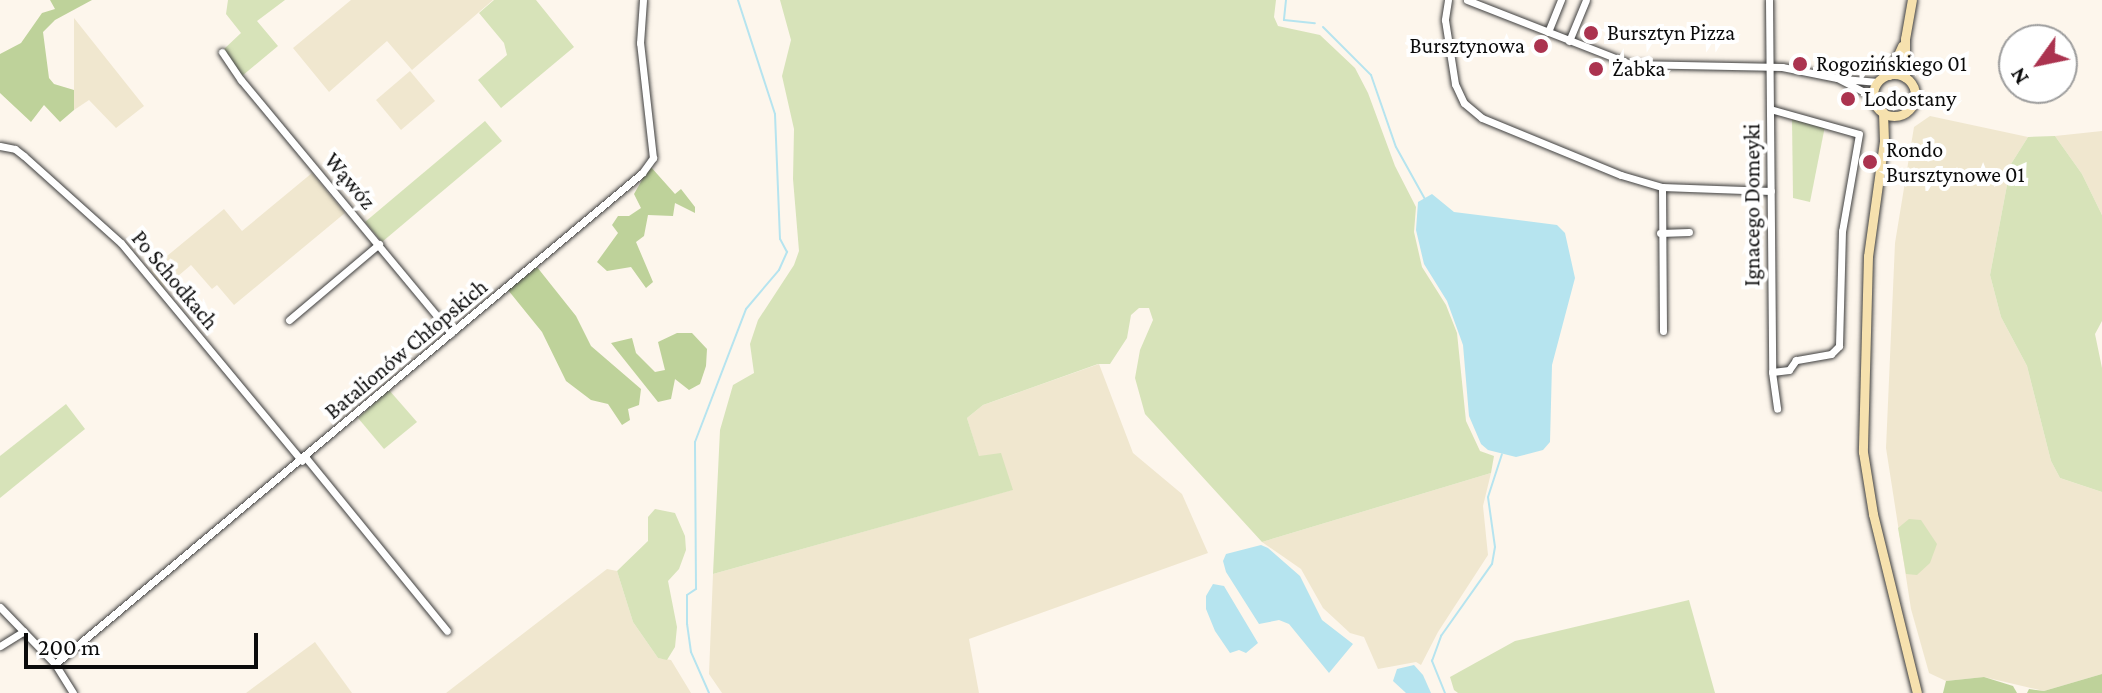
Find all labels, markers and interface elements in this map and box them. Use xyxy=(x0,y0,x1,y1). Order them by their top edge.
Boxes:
place label: Bursztyn Pizza xyxy=(1607,20,1735,46)
marker: Bursztyn Pizza xyxy=(1582,24,1600,42)
north arrow xyxy=(1998,24,2078,104)
place label: Bursztynowa xyxy=(1409,33,1525,59)
marker: Bursztynowa xyxy=(1532,37,1550,55)
place label: Rogozińskiego 01 xyxy=(1816,51,1967,77)
marker: Rogozińskiego 01 xyxy=(1791,55,1809,73)
place label: Żabka xyxy=(1612,56,1666,82)
marker: Żabka xyxy=(1587,60,1605,78)
text: N xyxy=(2005,63,2034,89)
place label: Lodostany xyxy=(1864,86,1956,112)
marker: Lodostany xyxy=(1839,90,1857,108)
street label: Ignacego Domeyki xyxy=(1739,124,1765,286)
place label: Rondo Bursztynowe 01 xyxy=(1886,136,2025,188)
street label: Wąwóz xyxy=(319,147,381,215)
marker: Rondo Bursztynowe 01 xyxy=(1861,153,1879,171)
street label: Po Schodkach xyxy=(126,225,224,335)
street label: Batalionów Chłopskich xyxy=(319,273,493,425)
scale bar xyxy=(28,617,262,667)
text: 200 m xyxy=(38,633,100,660)

